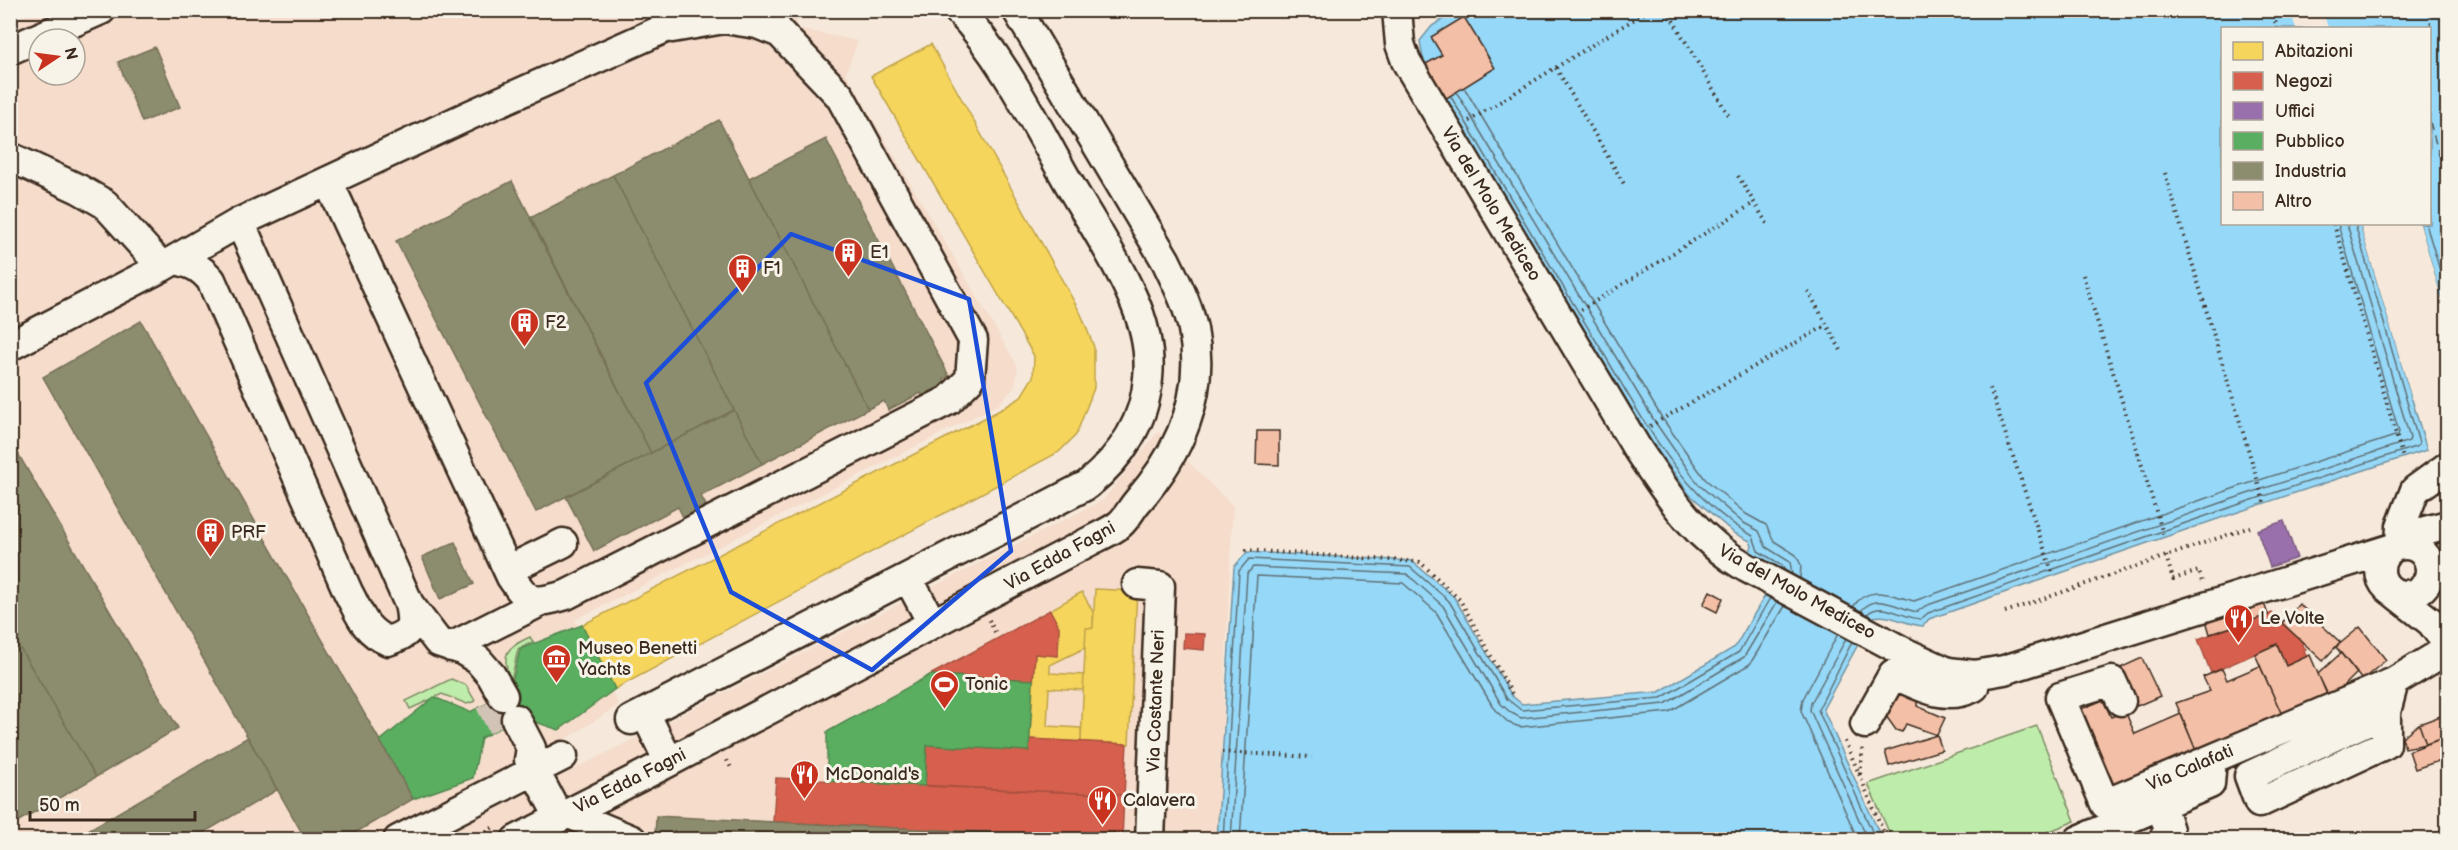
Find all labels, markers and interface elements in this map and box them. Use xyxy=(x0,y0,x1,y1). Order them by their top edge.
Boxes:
north arrow xyxy=(27,27,87,87)
legend xyxy=(2221,27,2431,225)
text: Abitazioni xyxy=(2275,41,2353,62)
text: N xyxy=(60,46,81,62)
text: Negozi xyxy=(2275,71,2333,92)
text: Uffici xyxy=(2275,101,2315,122)
street label: Via del Molo Mediceo xyxy=(1437,123,1545,285)
text: Pubblico xyxy=(2275,131,2345,152)
text: Industria xyxy=(2275,161,2346,182)
text: Altro xyxy=(2275,191,2312,212)
building icon: E1 xyxy=(833,236,865,278)
place label: E1 xyxy=(870,242,889,263)
building icon: F1 xyxy=(726,252,758,294)
place label: F1 xyxy=(763,258,781,279)
building icon: F2 xyxy=(508,306,540,348)
place label: F2 xyxy=(545,312,567,333)
building icon: PRF xyxy=(194,516,226,558)
street label: Via Edda Fagni xyxy=(1001,517,1119,595)
place label: PRF xyxy=(231,522,266,543)
street label: Via del Molo Mediceo xyxy=(1715,540,1879,644)
restaurant icon: Le Volte xyxy=(2223,602,2255,644)
place label: Le Volte xyxy=(2260,608,2325,629)
street label: Via Costante Neri xyxy=(1143,629,1169,773)
place label: Museo Benetti Yachts xyxy=(577,638,697,680)
museum icon: Museo Benetti Yachts xyxy=(541,642,573,684)
sports icon: Tonic xyxy=(928,668,960,710)
place label: Tonic xyxy=(965,674,1008,695)
street label: Via Calafati xyxy=(2143,740,2237,796)
street label: Via Edda Fagni xyxy=(570,744,690,818)
restaurant icon: McDonald's xyxy=(788,758,820,800)
place label: McDonald's xyxy=(825,764,920,785)
scale bar xyxy=(30,784,195,822)
restaurant icon: Calavera xyxy=(1086,784,1118,826)
place label: Calavera xyxy=(1123,790,1196,811)
text: 50 m xyxy=(39,795,80,816)

